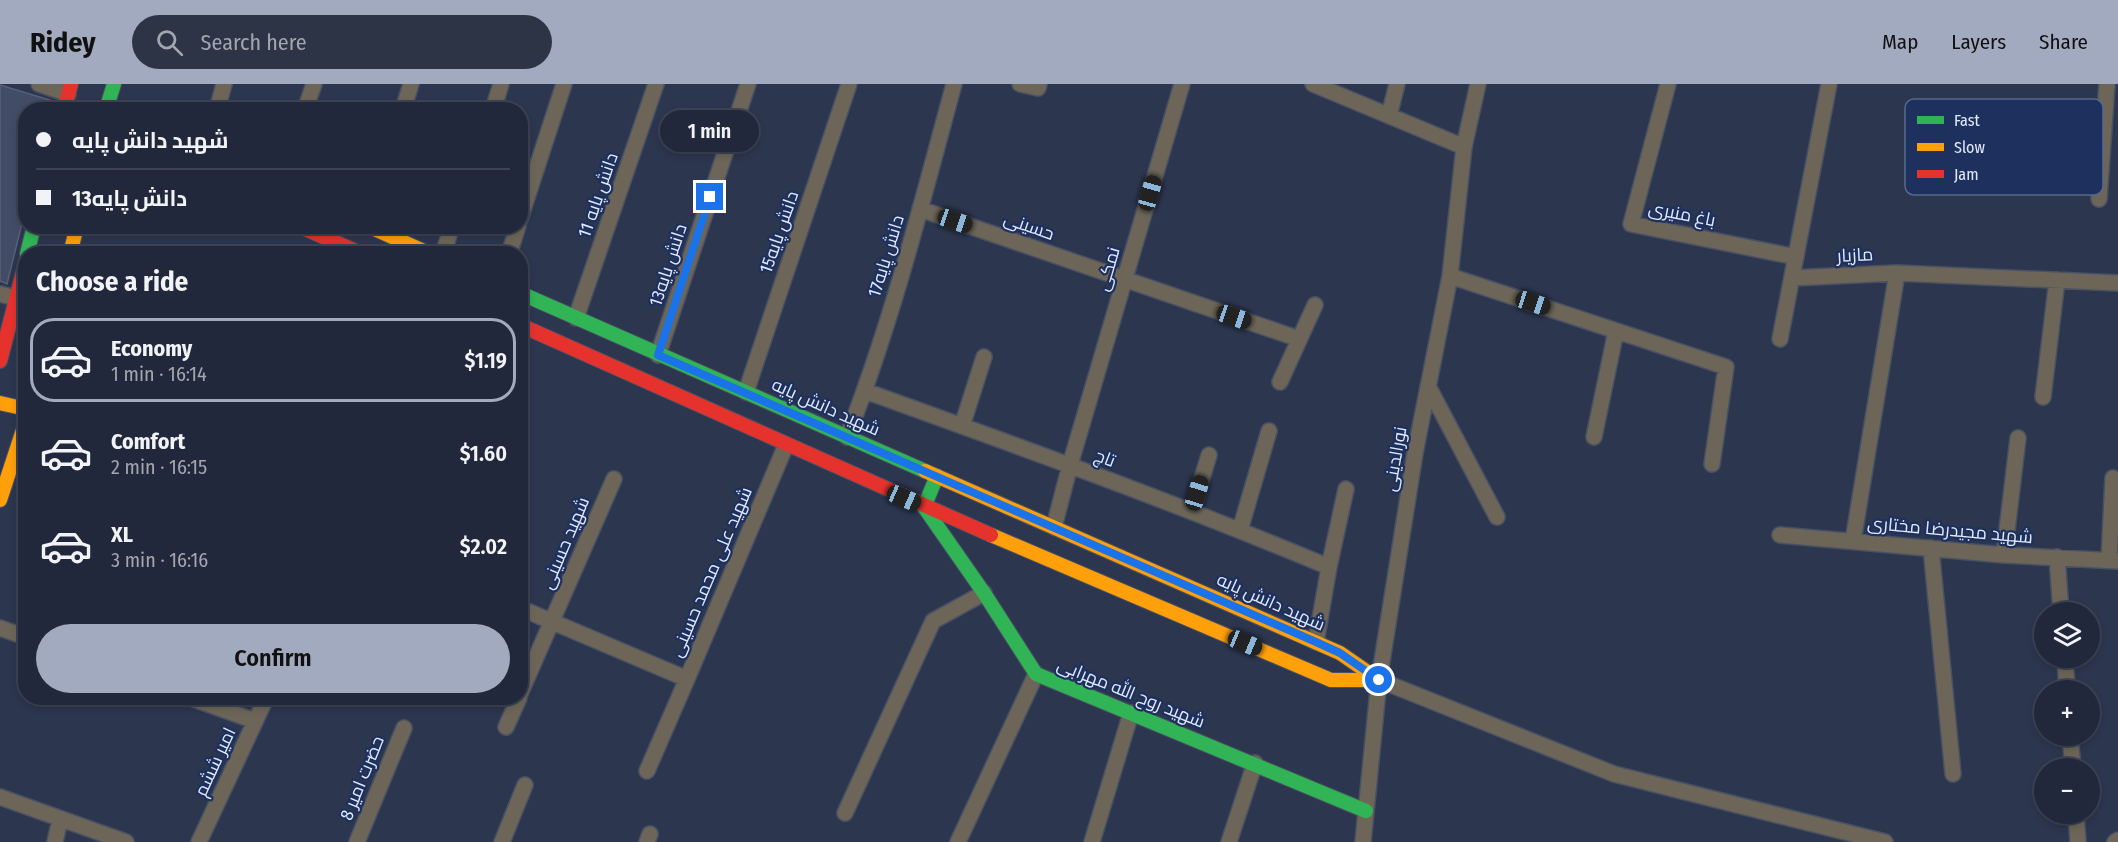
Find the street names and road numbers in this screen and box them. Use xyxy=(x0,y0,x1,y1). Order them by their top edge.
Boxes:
street label: دانش پایه 11 xyxy=(573,150,624,241)
street label: دانش پایه15 xyxy=(755,188,804,276)
street label: باغ منیری xyxy=(1646,197,1717,232)
street label: حسینی xyxy=(1001,207,1057,245)
street label: دانش پایه17 xyxy=(863,212,910,300)
street label: دانش پایه13 xyxy=(644,221,693,309)
street label: مازیار xyxy=(1835,243,1874,267)
street label: نمکی xyxy=(1091,244,1125,294)
street label: شهید دانش پایه xyxy=(768,373,884,442)
street label: نورالدینی xyxy=(1378,425,1412,493)
street label: تاچ xyxy=(1091,444,1119,473)
street label: شهید علی محمد حسینی xyxy=(665,484,757,660)
street label: شهید حسینی xyxy=(536,494,594,592)
street label: شهید مجیدرضا مختاری xyxy=(1866,512,2034,548)
street label: شهید دانش پایه xyxy=(1213,568,1329,637)
street label: شهید روح الله مهرابی xyxy=(1053,652,1209,734)
street label: امیر ششم xyxy=(189,724,241,800)
street label: حضرت امیر 8 xyxy=(335,733,389,823)

